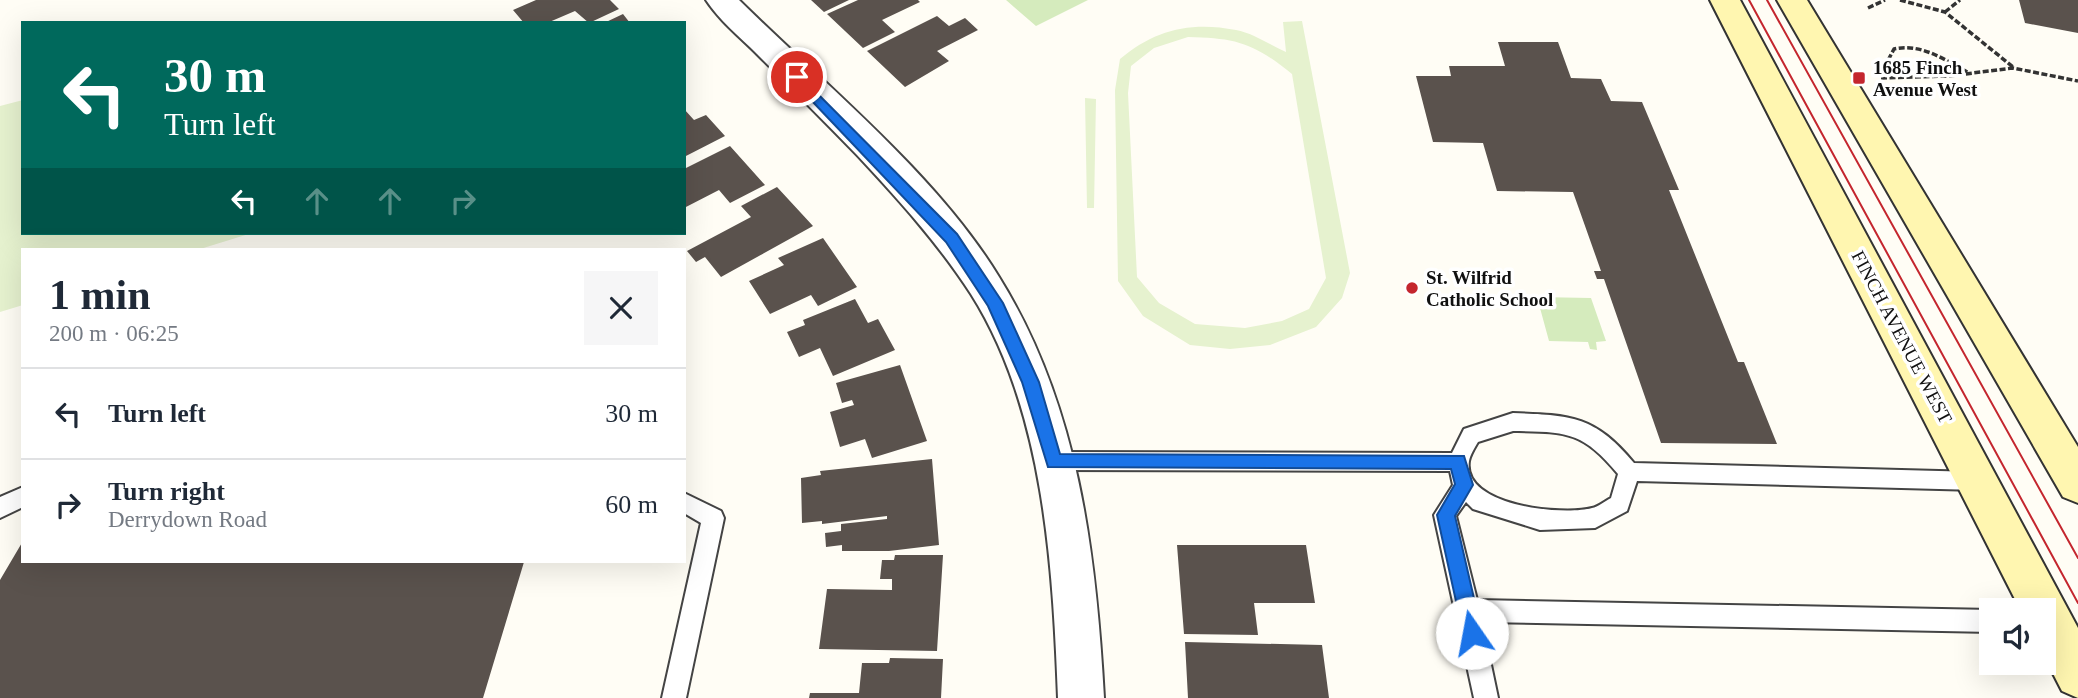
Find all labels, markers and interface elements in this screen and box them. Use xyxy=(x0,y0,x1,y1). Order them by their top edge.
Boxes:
pin xyxy=(767,47,827,107)
text: 30 m xyxy=(164,48,266,103)
icon: left xyxy=(49,49,140,140)
place label: 1685 Finch Avenue West xyxy=(1873,57,1978,100)
icon: arrive xyxy=(778,58,816,96)
marker: 1685 Finch Avenue West xyxy=(1851,70,1867,86)
text: Turn left xyxy=(164,106,276,142)
icon: left xyxy=(225,182,263,220)
icon: ahead xyxy=(298,182,336,220)
icon: ahead xyxy=(371,182,409,220)
icon: right xyxy=(444,182,482,220)
street label: FINCH AVENUE WEST xyxy=(1848,247,1957,427)
place label: St. Wilfrid Catholic School xyxy=(1426,267,1553,310)
button: close xyxy=(584,271,658,345)
text: 1 min xyxy=(49,272,151,318)
marker: St. Wilfrid Catholic School xyxy=(1404,280,1420,296)
text: 200 m · 06:25 xyxy=(49,321,179,346)
icon: left xyxy=(49,395,87,433)
text: Turn left xyxy=(108,399,206,428)
text: 30 m xyxy=(605,399,658,428)
text: Turn right xyxy=(108,477,225,506)
icon: right xyxy=(49,486,87,524)
text: 60 m xyxy=(605,490,658,519)
text: Derrydown Road xyxy=(108,507,267,532)
position arrow xyxy=(1435,596,1509,670)
map controls xyxy=(1979,598,2056,675)
button: sound xyxy=(1979,598,2056,675)

